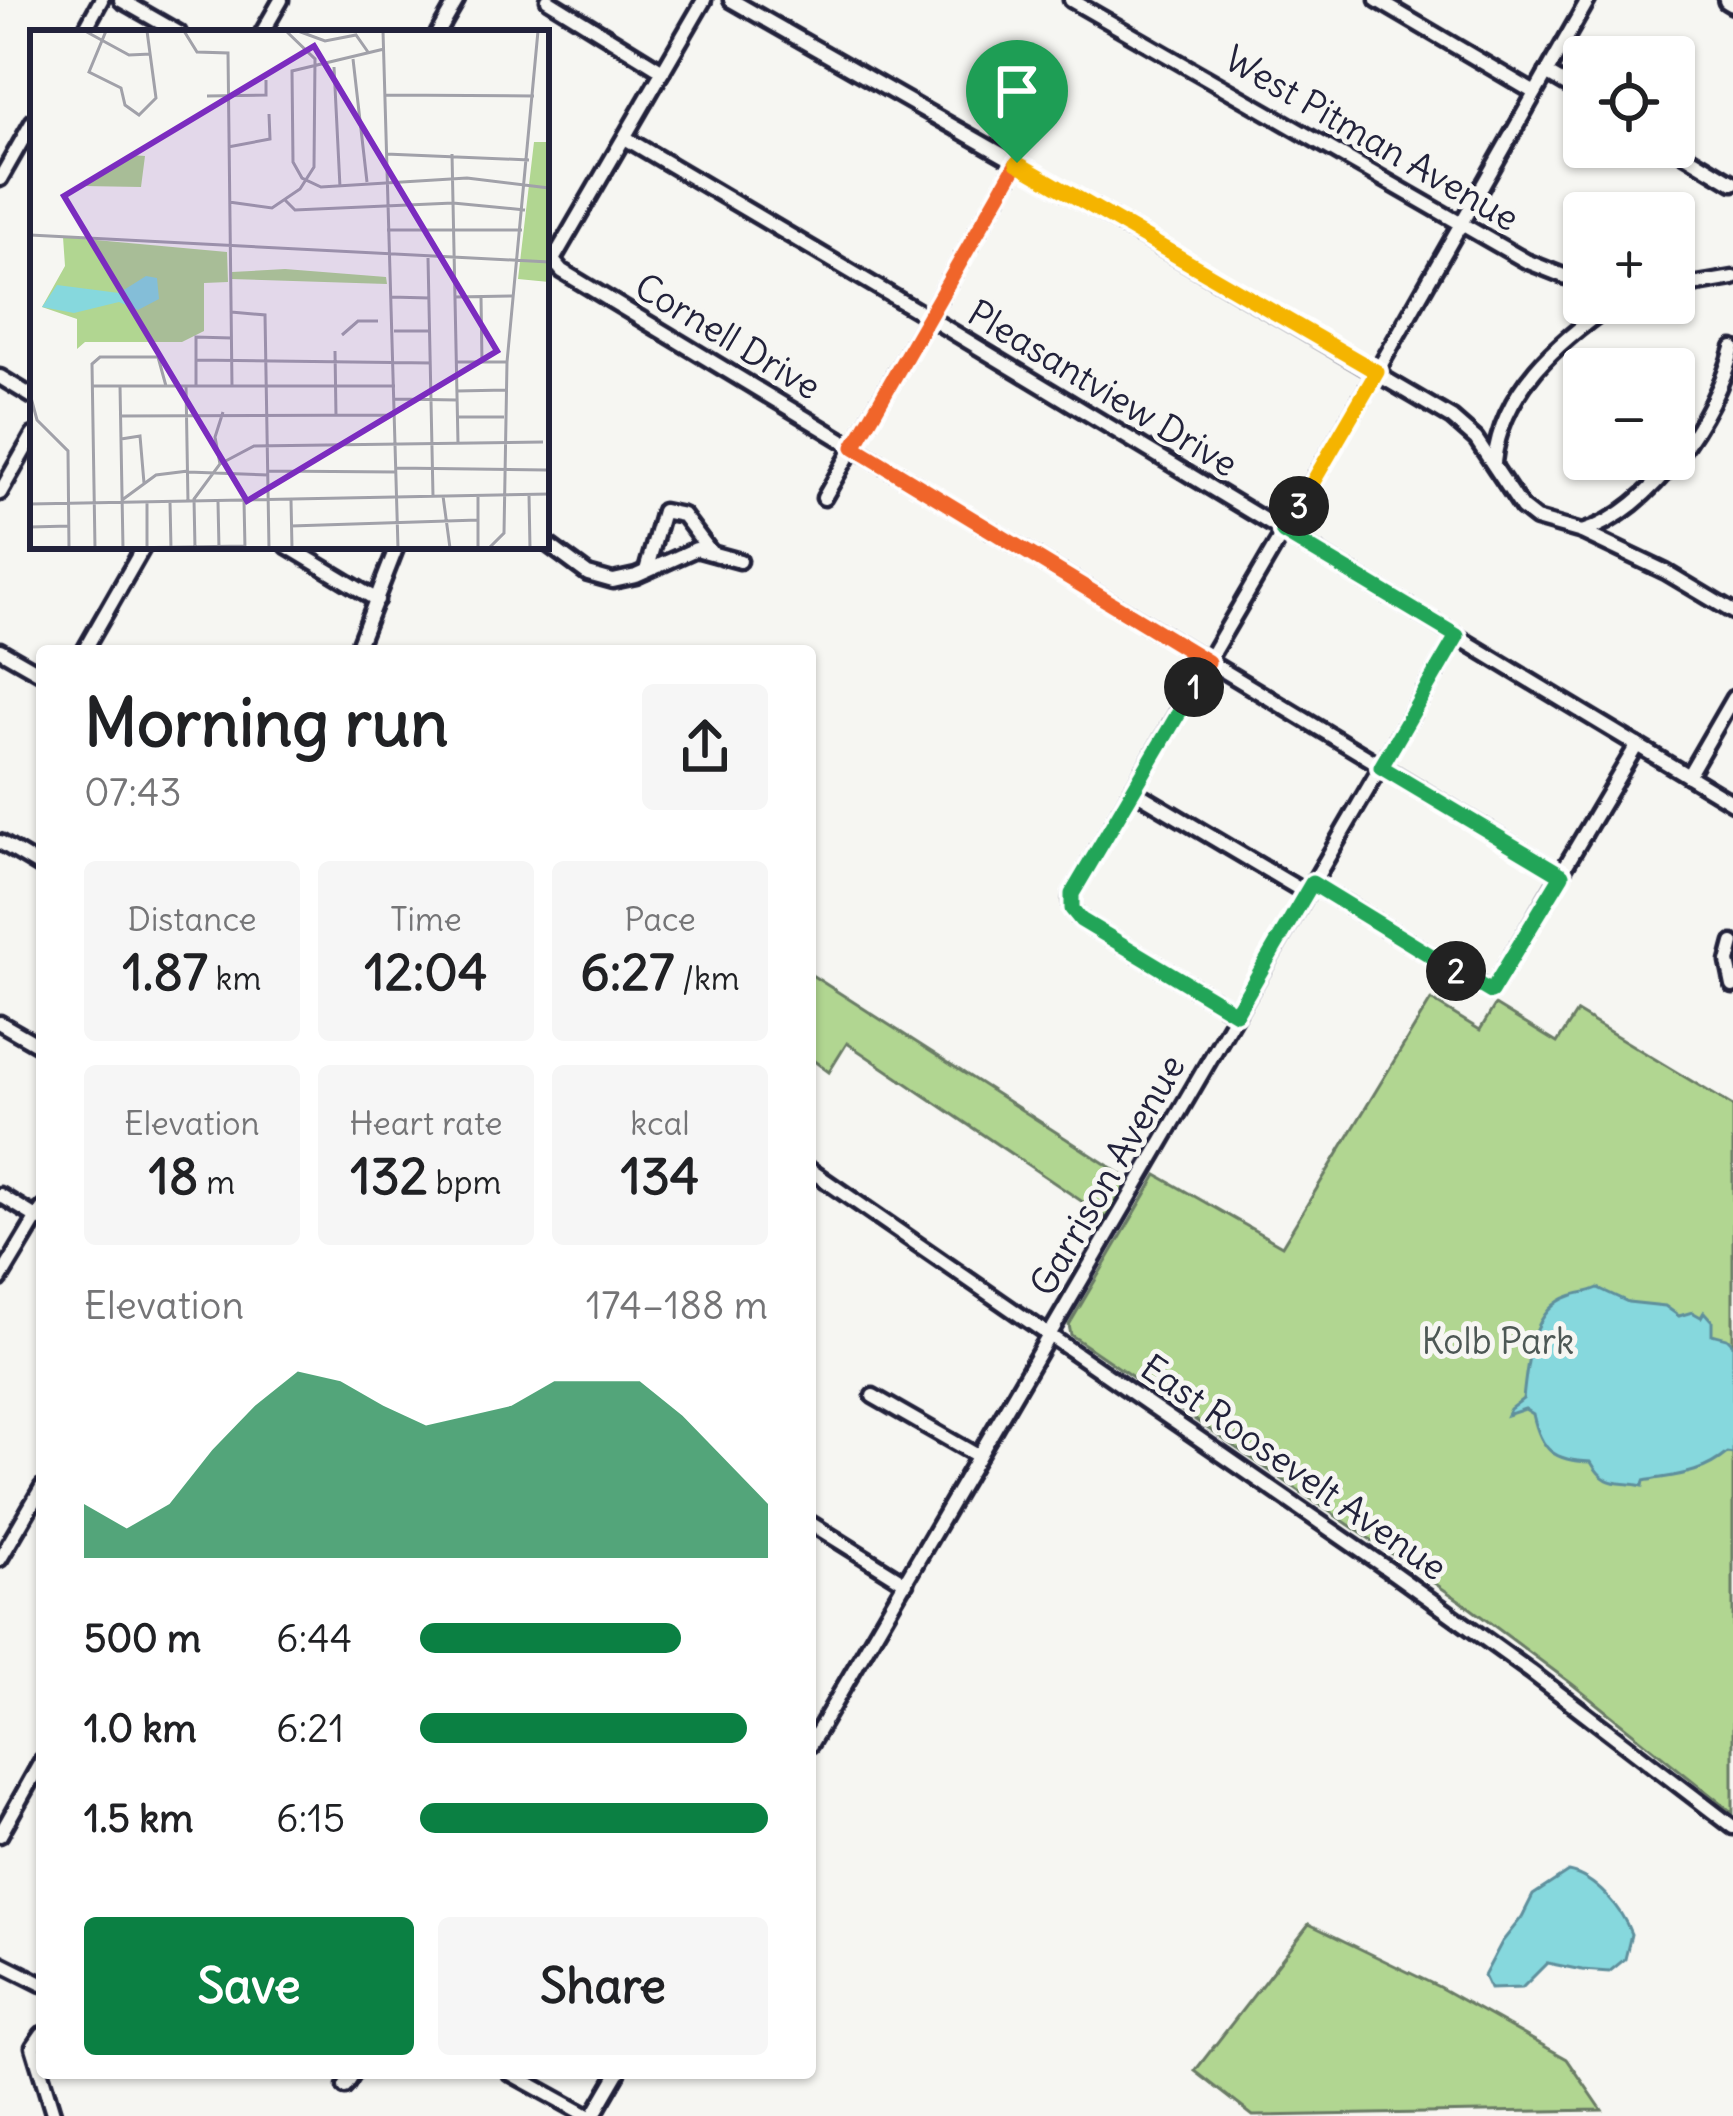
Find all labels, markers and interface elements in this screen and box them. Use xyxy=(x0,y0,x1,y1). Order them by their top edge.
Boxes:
inset map xyxy=(30,30,549,549)
street label: West Pitman Avenue xyxy=(1217,36,1527,241)
map controls xyxy=(1563,36,1695,480)
button: locate xyxy=(1563,36,1695,168)
pin xyxy=(966,40,1068,163)
icon: arrive xyxy=(984,58,1050,124)
button: + xyxy=(1563,192,1695,324)
street label: Cornell Drive xyxy=(627,263,829,409)
street label: Pleasantview Drive xyxy=(960,290,1246,487)
button: − xyxy=(1563,348,1695,480)
pin: 3 xyxy=(1269,476,1329,536)
text: 3 xyxy=(1290,485,1308,527)
pin: 1 xyxy=(1164,657,1224,717)
text: 1 xyxy=(1187,666,1201,708)
text: Morning run xyxy=(84,681,448,764)
button: share xyxy=(642,684,768,810)
text: 07:43 xyxy=(84,768,182,817)
text: Distance xyxy=(128,898,256,940)
text: Time xyxy=(390,898,462,940)
text: Pace xyxy=(624,898,696,940)
text: 1.87 xyxy=(123,940,208,1004)
text: 12:04 xyxy=(365,940,487,1004)
text: 6:27 xyxy=(580,940,674,1004)
pin: 2 xyxy=(1426,941,1486,1001)
text: 2 xyxy=(1447,950,1465,992)
text: km xyxy=(208,957,261,999)
text: /km xyxy=(674,957,740,999)
street label: Garrison Avenue xyxy=(1020,1047,1195,1304)
text: Elevation xyxy=(124,1102,260,1144)
text: Heart rate xyxy=(349,1102,503,1144)
text: kcal xyxy=(630,1102,690,1144)
text: 18 xyxy=(149,1144,198,1208)
text: 132 xyxy=(351,1144,428,1208)
text: 134 xyxy=(621,1144,699,1208)
text: m xyxy=(198,1161,235,1203)
text: bpm xyxy=(428,1161,502,1203)
text: Elevation xyxy=(84,1281,244,1330)
text: 174–188 m xyxy=(586,1281,768,1330)
park label: Kolb Park xyxy=(1422,1319,1574,1364)
street label: East Roosevelt Avenue xyxy=(1132,1345,1455,1590)
text: 500 m xyxy=(84,1614,201,1663)
text: 6:44 xyxy=(276,1614,352,1663)
text: 1.0 km xyxy=(84,1704,197,1753)
text: 6:21 xyxy=(276,1704,344,1753)
text: 1.5 km xyxy=(84,1794,193,1843)
text: 6:15 xyxy=(276,1794,345,1843)
button: Save xyxy=(84,1917,414,2055)
button: Share xyxy=(438,1917,768,2055)

